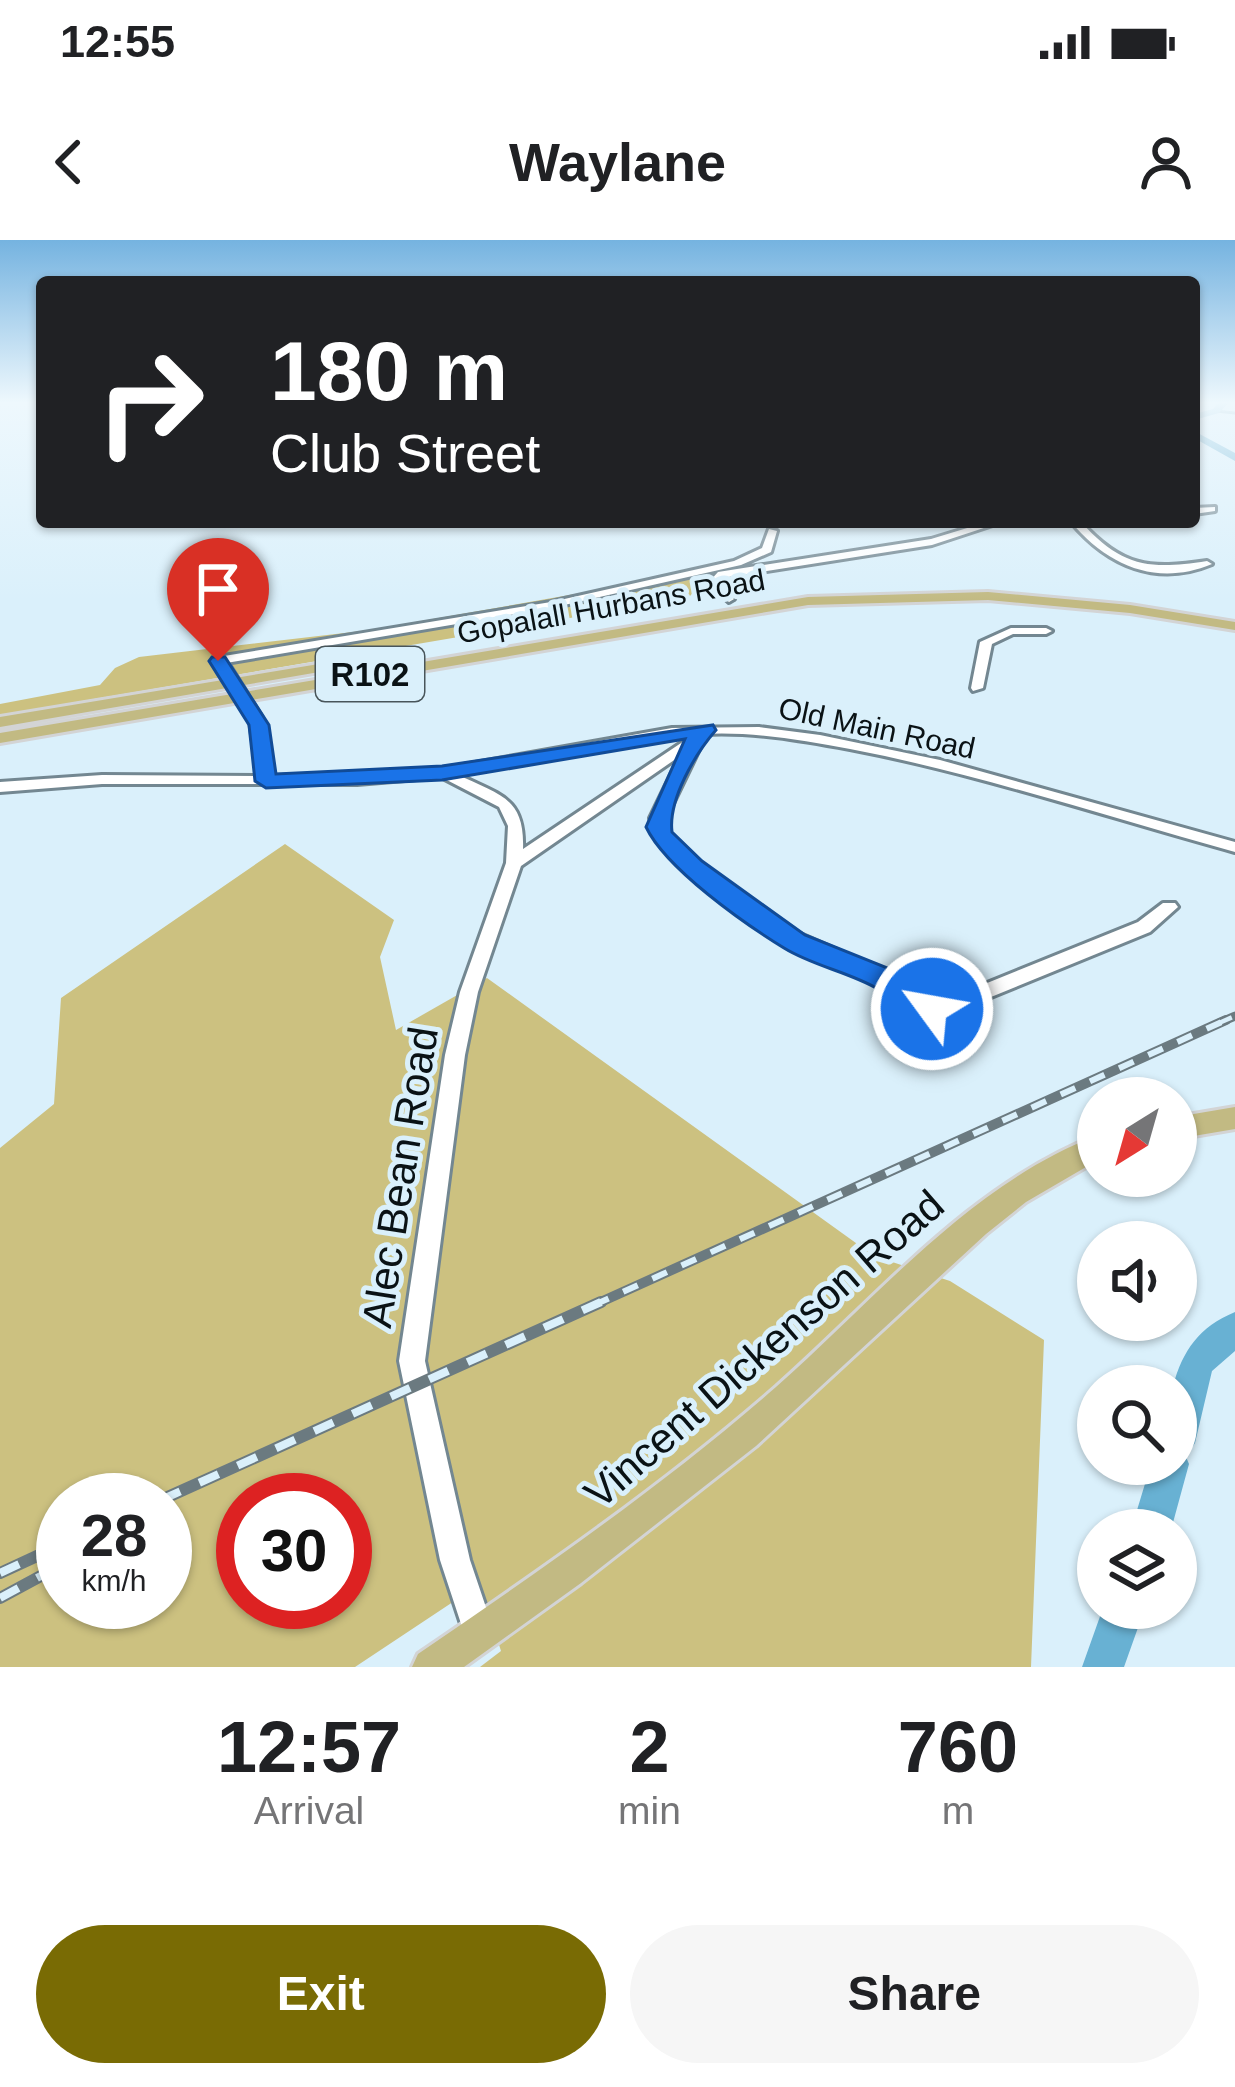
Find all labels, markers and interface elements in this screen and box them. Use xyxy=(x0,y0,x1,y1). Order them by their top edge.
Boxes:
text: 12:55 xyxy=(60,16,175,67)
icon: back xyxy=(36,129,102,195)
icon: person xyxy=(1133,129,1199,195)
text: Waylane xyxy=(509,132,726,192)
icon: right xyxy=(72,324,228,480)
text: 180 m xyxy=(270,324,508,418)
text: Club Street xyxy=(270,423,540,483)
pin xyxy=(167,538,269,661)
icon: arrive xyxy=(185,556,251,622)
street label: Gopalall Hurbans Road xyxy=(455,563,767,649)
road number: R102 xyxy=(316,647,424,701)
street label: Old Main Road xyxy=(776,691,978,765)
position arrow xyxy=(869,946,995,1072)
street label: Alec Bean Road xyxy=(353,1023,447,1331)
north arrow xyxy=(1077,1077,1197,1197)
map controls xyxy=(1077,1077,1197,1629)
street label: Vincent Dickenson Road xyxy=(575,1181,953,1517)
button: sound xyxy=(1077,1221,1197,1341)
button: search xyxy=(1077,1365,1197,1485)
speed limit sign: 30 xyxy=(216,1473,372,1629)
text: 28 xyxy=(81,1502,147,1569)
button: layers xyxy=(1077,1509,1197,1629)
text: km/h xyxy=(81,1564,147,1597)
text: 12:57 xyxy=(217,1707,401,1787)
text: 2 xyxy=(629,1707,670,1787)
text: 760 xyxy=(898,1707,1018,1787)
text: Arrival xyxy=(254,1789,364,1832)
text: min xyxy=(618,1789,681,1832)
text: m xyxy=(942,1789,974,1832)
button: Exit xyxy=(36,1925,606,2063)
button: Share xyxy=(630,1925,1199,2063)

